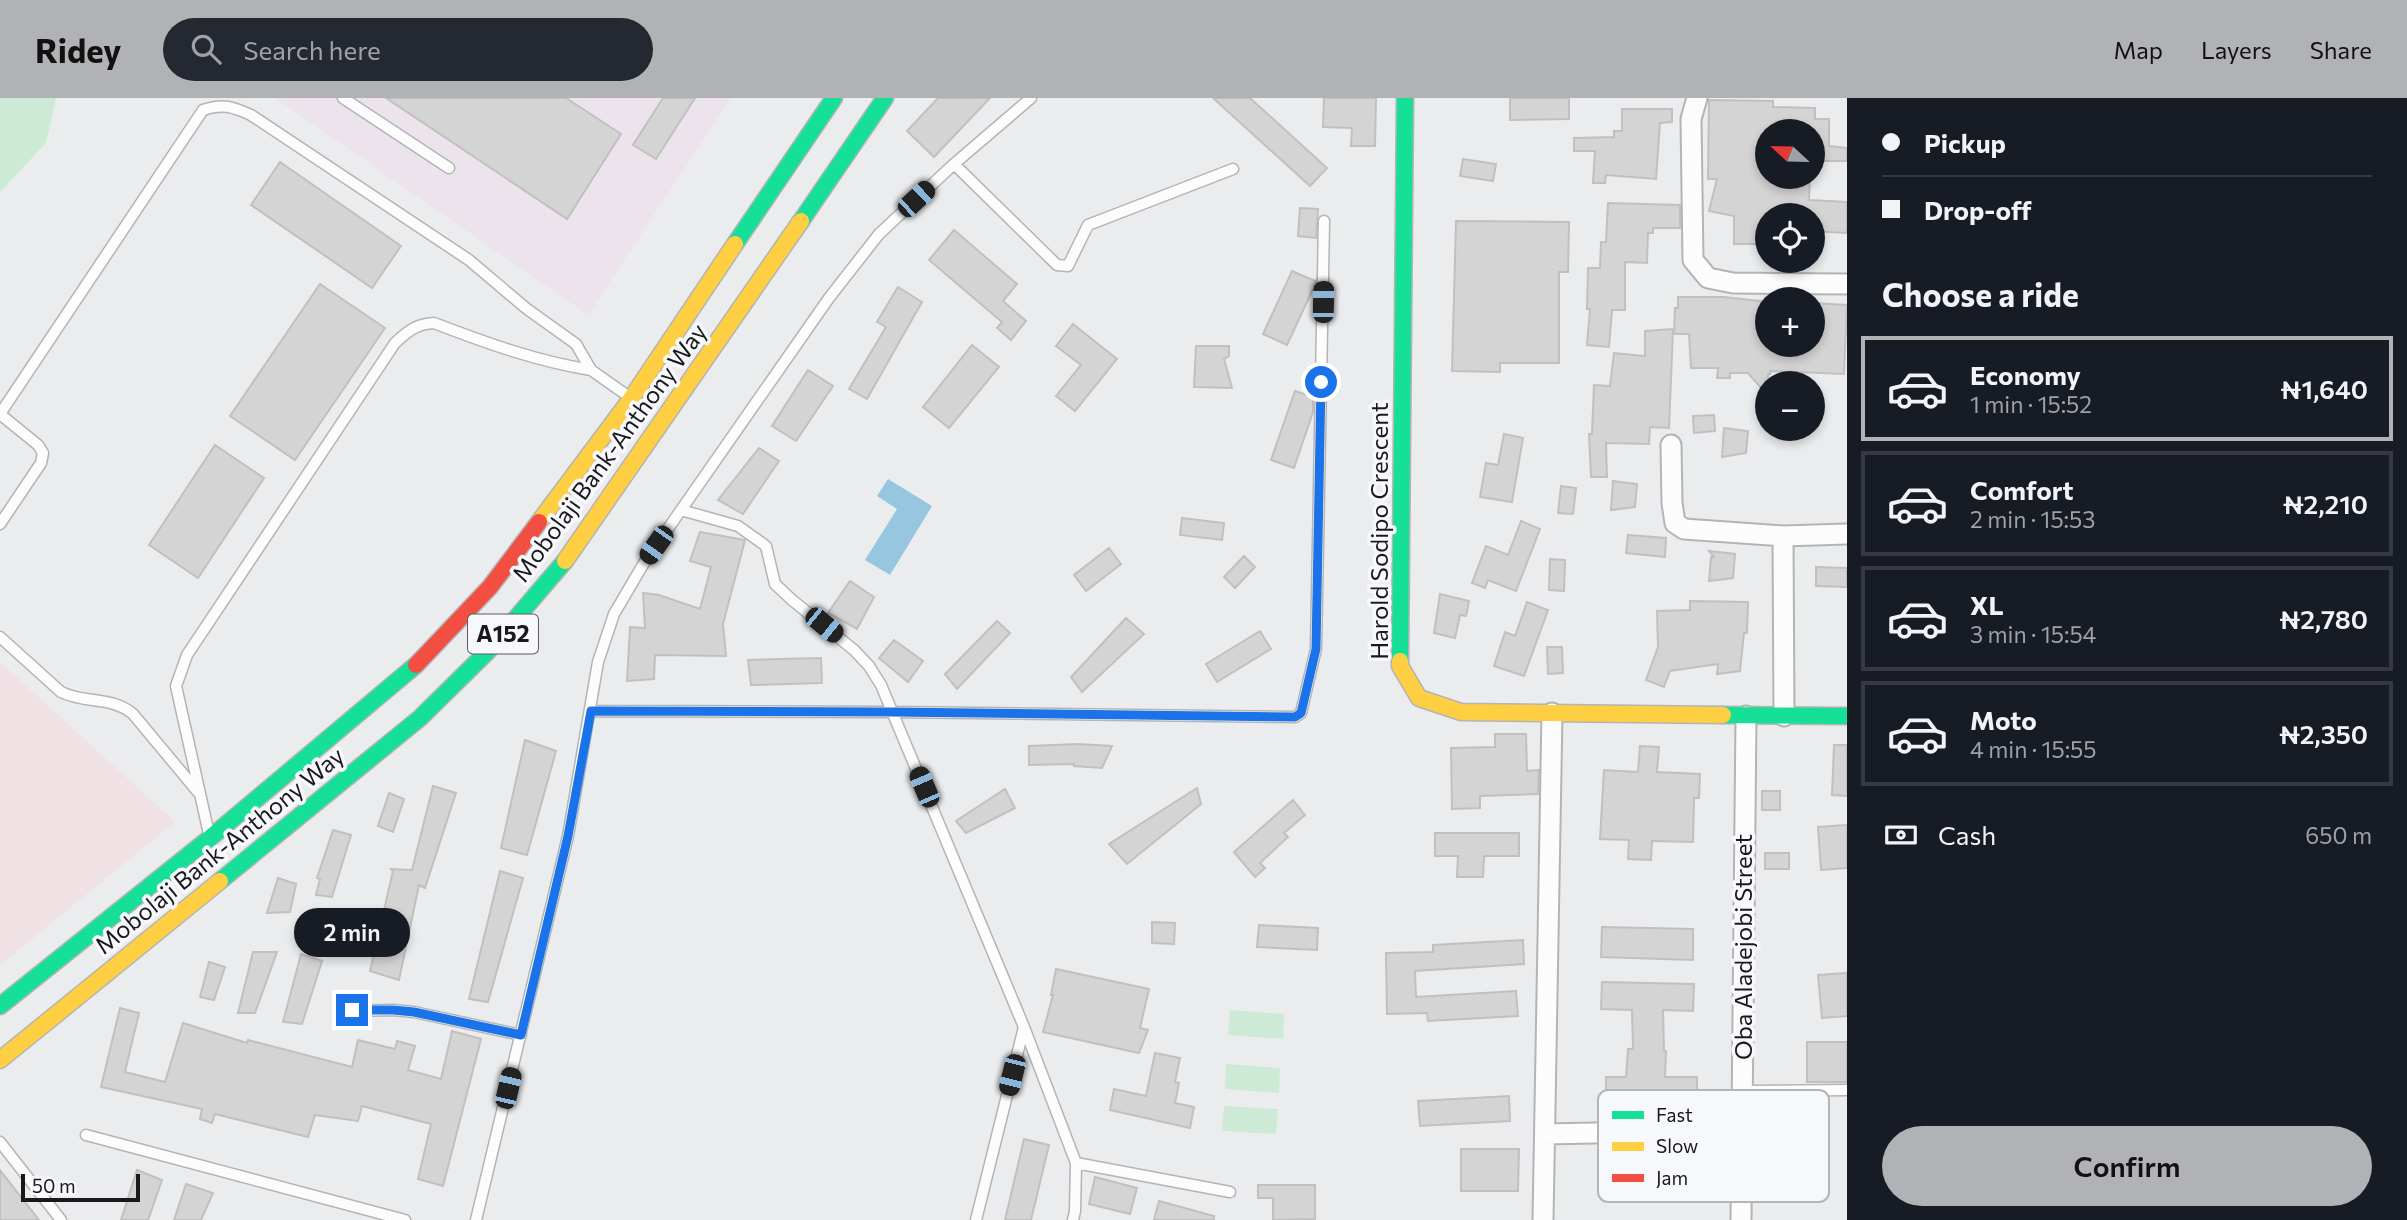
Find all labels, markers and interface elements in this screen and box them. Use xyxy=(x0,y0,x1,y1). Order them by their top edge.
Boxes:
search box xyxy=(163,18,653,81)
text: Ridey xyxy=(35,29,121,70)
icon: search xyxy=(187,30,225,68)
text: Search here xyxy=(243,34,381,65)
text: Map xyxy=(2114,35,2163,64)
text: Layers xyxy=(2201,35,2272,64)
text: Share xyxy=(2310,35,2372,64)
north arrow xyxy=(1755,119,1825,189)
map controls xyxy=(1755,119,1825,441)
text: Pickup xyxy=(1924,127,2006,158)
car xyxy=(894,177,939,221)
text: Drop-off xyxy=(1924,194,2031,225)
button: locate xyxy=(1755,203,1825,273)
text: Choose a ride xyxy=(1882,274,2079,314)
car xyxy=(1313,281,1334,323)
button: + xyxy=(1755,287,1825,357)
street label: Mobolaji Bank-Anthony Way xyxy=(505,317,712,587)
icon: car xyxy=(1886,357,1949,420)
text: Economy xyxy=(1970,359,2081,390)
route start xyxy=(1305,366,1337,398)
button: − xyxy=(1755,371,1825,441)
text: ₦1,640 xyxy=(2280,373,2368,404)
text: 1 min · 15:52 xyxy=(1970,390,2092,418)
street label: Harold Sodipo Crescent xyxy=(1364,402,1393,660)
icon: car xyxy=(1886,472,1949,535)
text: Comfort xyxy=(1970,474,2073,505)
text: ₦2,210 xyxy=(2283,488,2368,519)
text: 2 min · 15:53 xyxy=(1970,505,2095,533)
car xyxy=(636,522,677,568)
icon: car xyxy=(1886,587,1949,650)
text: XL xyxy=(1970,589,2004,620)
text: ₦2,780 xyxy=(2279,603,2368,634)
car xyxy=(802,604,847,646)
road number: A152 xyxy=(468,614,538,654)
text: 3 min · 15:54 xyxy=(1970,620,2096,648)
icon: car xyxy=(1886,702,1949,765)
text: Moto xyxy=(1970,704,2037,735)
text: ₦2,350 xyxy=(2279,718,2368,749)
text: 4 min · 15:55 xyxy=(1970,735,2097,763)
street label: Mobolaji Bank-Anthony Way xyxy=(89,740,349,959)
car xyxy=(907,764,942,810)
icon: cash xyxy=(1882,816,1920,854)
text: Cash xyxy=(1938,819,1996,850)
text: 650 m xyxy=(2305,821,2372,849)
street label: Oba Aladejobi Street xyxy=(1728,834,1757,1060)
callout: 2 min xyxy=(294,908,410,958)
text: 2 min xyxy=(324,918,380,946)
route end xyxy=(336,994,368,1026)
car xyxy=(997,1052,1028,1098)
car xyxy=(494,1065,523,1111)
legend xyxy=(1598,1090,1829,1202)
text: Fast xyxy=(1656,1103,1693,1126)
button: Confirm xyxy=(1882,1126,2372,1206)
text: Slow xyxy=(1656,1134,1698,1157)
text: Jam xyxy=(1656,1166,1688,1189)
scale bar xyxy=(21,1171,140,1203)
text: 50 m xyxy=(32,1174,76,1197)

